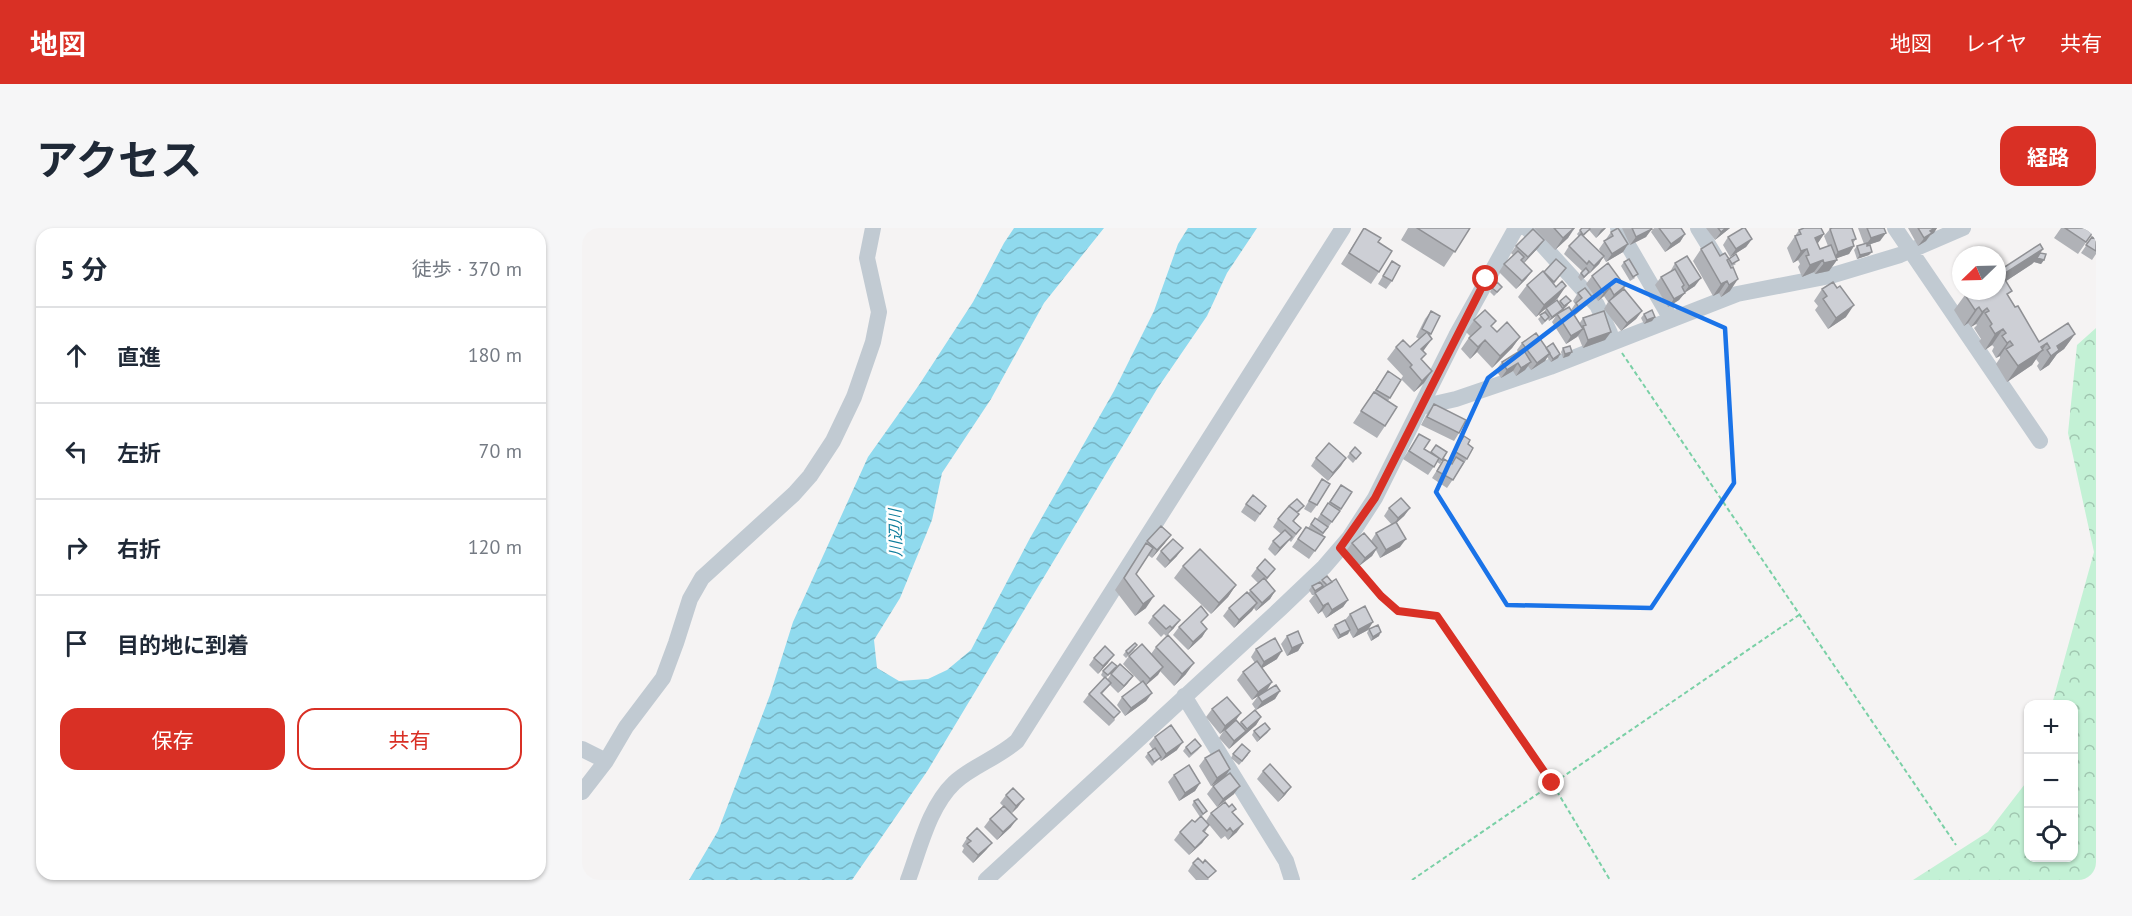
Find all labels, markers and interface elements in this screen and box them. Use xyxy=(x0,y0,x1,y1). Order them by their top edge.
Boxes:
text: 地図 xyxy=(30,25,86,62)
text: 地図 xyxy=(1890,30,1932,57)
text: レイヤ xyxy=(1965,30,2027,57)
text: 共有 xyxy=(2060,30,2102,57)
button: 経路 xyxy=(2000,126,2096,186)
text: アクセス xyxy=(36,132,202,187)
north arrow xyxy=(1952,246,2006,300)
text: 5 分 xyxy=(60,253,107,286)
text: 徒歩 · 370 m xyxy=(412,256,522,282)
route start xyxy=(1472,265,1498,291)
icon: ahead xyxy=(60,339,93,372)
text: 180 m xyxy=(468,342,522,368)
text: 直進 xyxy=(117,343,161,371)
icon: left xyxy=(60,435,93,468)
text: 70 m xyxy=(479,438,522,464)
text: 左折 xyxy=(117,439,161,467)
water label: 川辺川 xyxy=(885,507,905,557)
icon: right xyxy=(60,531,93,564)
text: 120 m xyxy=(468,534,522,560)
text: 右折 xyxy=(117,535,161,563)
icon: arrive xyxy=(60,627,93,660)
text: 目的地に到着 xyxy=(117,631,249,659)
map controls xyxy=(2024,700,2078,862)
button: + xyxy=(2024,700,2078,754)
button: 保存 xyxy=(60,708,285,770)
button: 共有 xyxy=(297,708,522,770)
button: − xyxy=(2024,754,2078,808)
route end xyxy=(1538,769,1564,795)
button: locate xyxy=(2024,808,2078,862)

